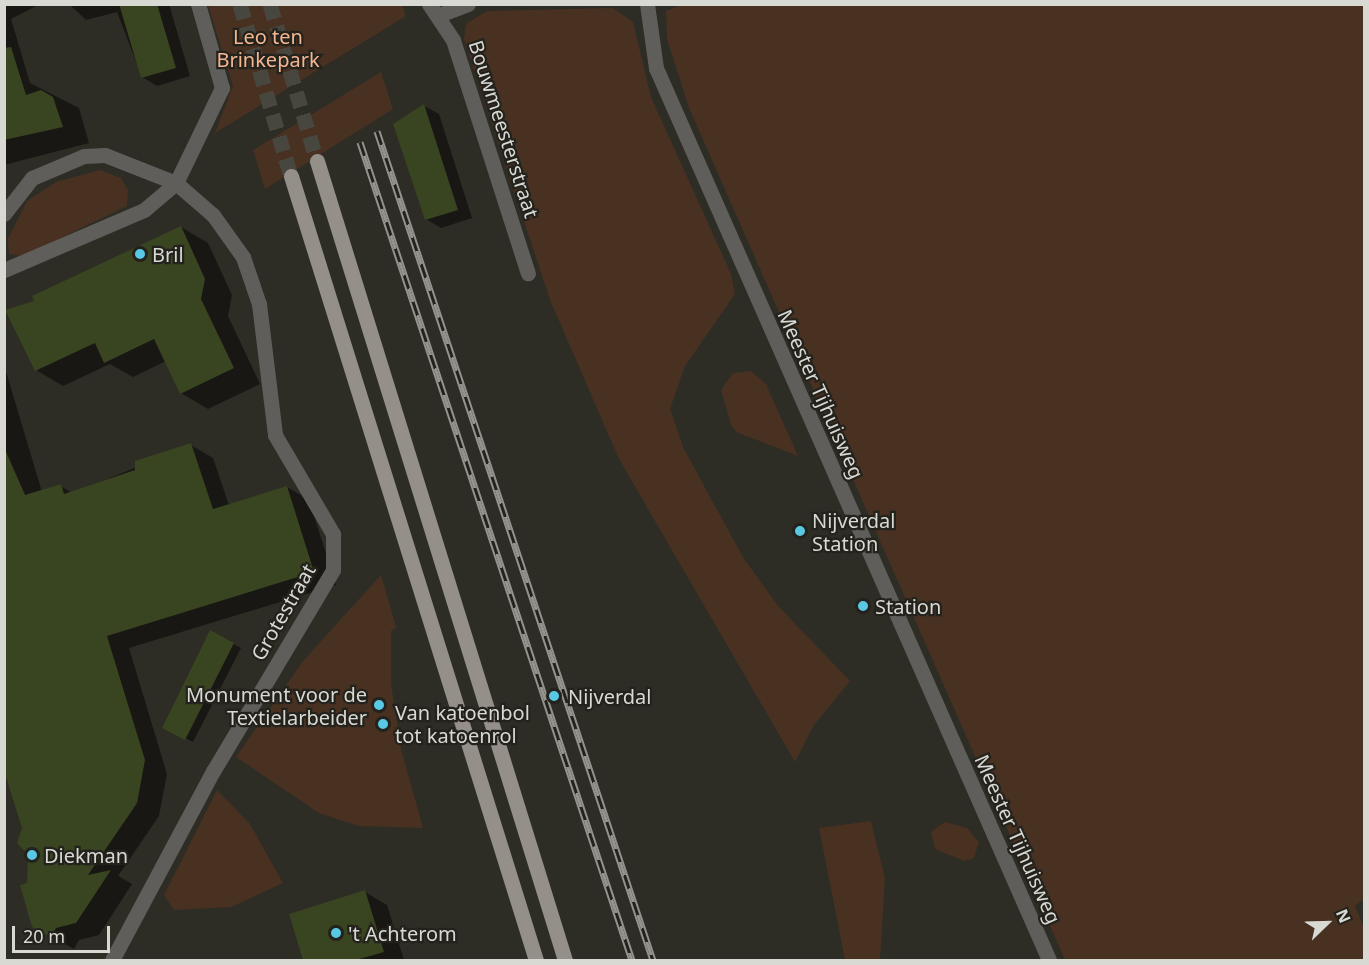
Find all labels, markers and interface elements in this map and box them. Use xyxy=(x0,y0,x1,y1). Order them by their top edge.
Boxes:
park label: Leo ten Brinkepark xyxy=(216,25,320,72)
street label: Bouwmeesterstraat xyxy=(464,37,544,221)
place label: Bril xyxy=(152,242,184,266)
marker: Bril xyxy=(133,247,147,261)
street label: Meester Tijhuisweg xyxy=(773,306,869,482)
place label: Nijverdal Station xyxy=(812,508,895,555)
marker: Nijverdal Station xyxy=(793,524,807,538)
street label: Grotestraat xyxy=(246,560,320,664)
place label: Station xyxy=(875,594,941,618)
marker: Station xyxy=(856,599,870,613)
place label: Monument voor de Textielarbeider xyxy=(186,682,367,729)
place label: Nijverdal xyxy=(568,684,651,708)
marker: Nijverdal xyxy=(545,687,563,705)
marker: Monument voor de Textielarbeider xyxy=(372,698,386,712)
place label: Van katoenbol tot katoenrol xyxy=(395,700,530,747)
marker: Van katoenbol tot katoenrol xyxy=(376,717,390,731)
street label: Meester Tijhuisweg xyxy=(970,751,1066,927)
place label: Diekman xyxy=(44,843,128,867)
marker: Diekman xyxy=(25,848,39,862)
north arrow xyxy=(1297,893,1357,953)
text: N xyxy=(1331,906,1356,926)
scale bar xyxy=(15,914,112,952)
place label: 't Achterom xyxy=(348,921,457,945)
text: 20 m xyxy=(23,924,65,948)
marker: 't Achterom xyxy=(329,926,343,940)

